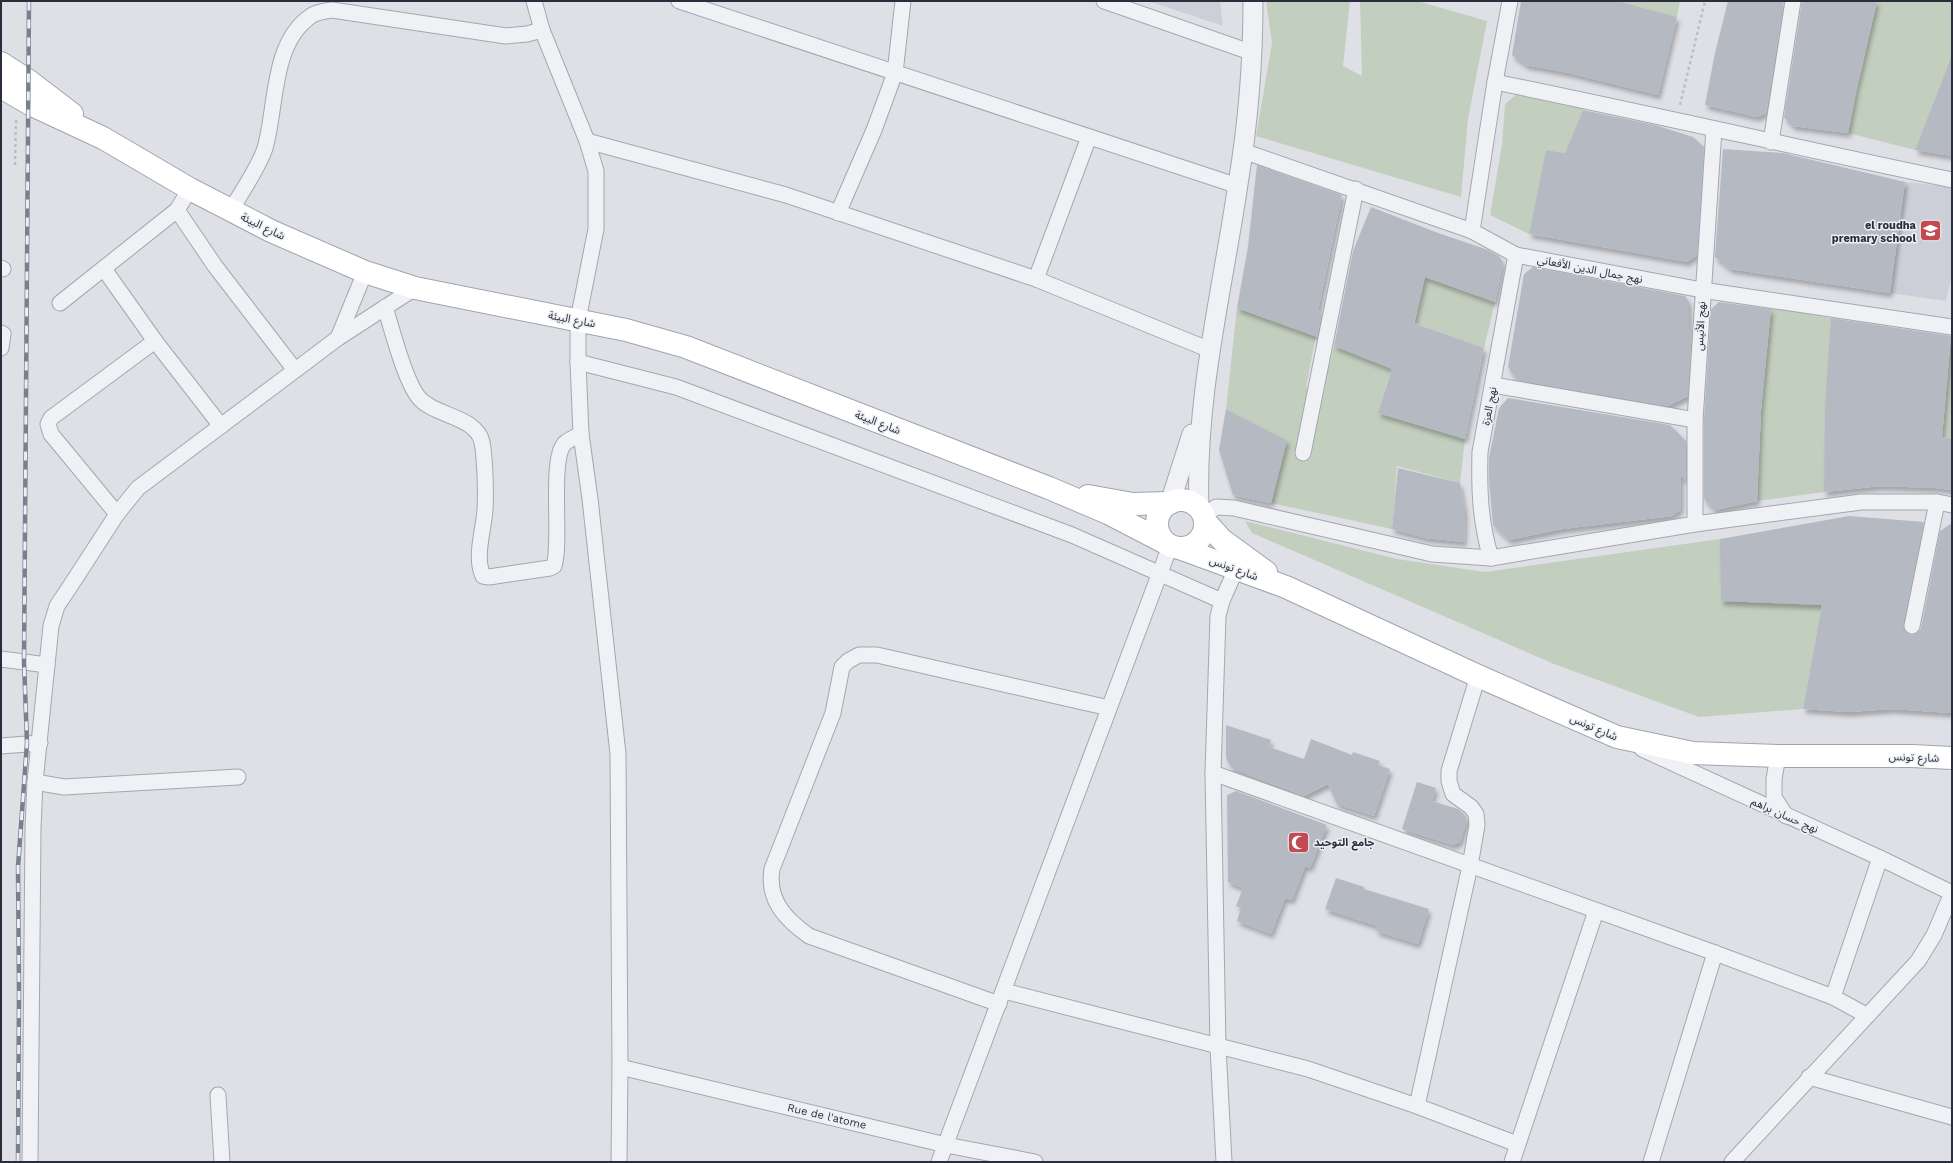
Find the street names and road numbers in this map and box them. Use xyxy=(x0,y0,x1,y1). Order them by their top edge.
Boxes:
street label: شارع البيئة xyxy=(238,210,287,244)
street label: نهج جمال الدين الأفعاني xyxy=(1536,253,1644,289)
street label: نهج الأنيس xyxy=(1693,301,1709,351)
street label: شارع البيئة xyxy=(547,309,597,331)
street label: نهج العزة xyxy=(1479,386,1501,427)
street label: شارع البيئة xyxy=(853,408,903,438)
street label: شارع تونس xyxy=(1207,554,1260,584)
street label: شارع تونس xyxy=(1568,712,1620,744)
street label: شارع تونس xyxy=(1888,750,1940,766)
street label: نهج حسان براهم xyxy=(1748,795,1820,838)
street label: Rue de l'atome xyxy=(786,1101,868,1132)

